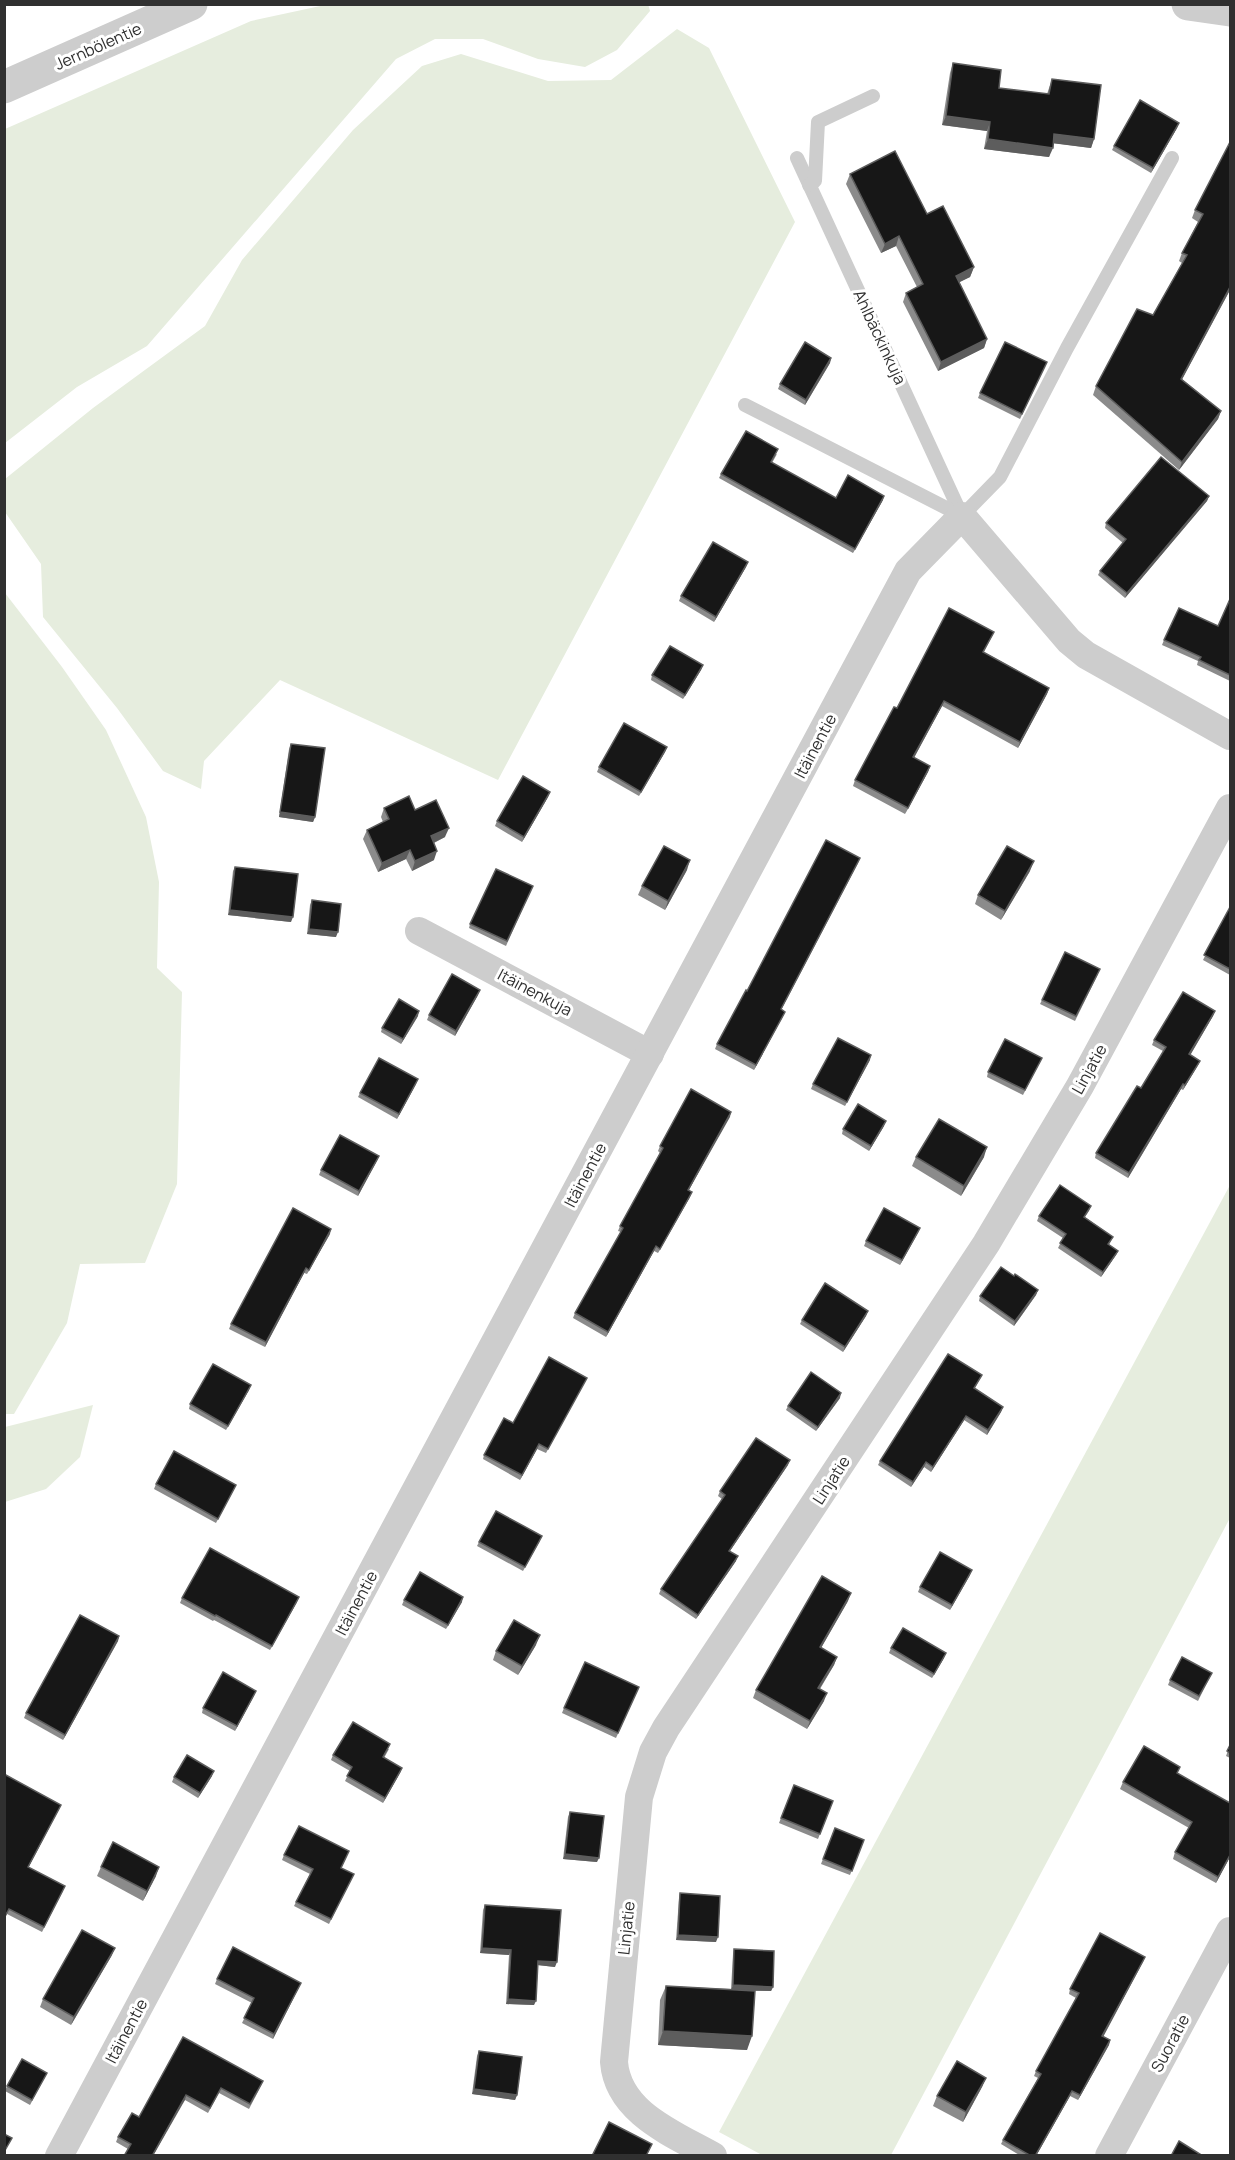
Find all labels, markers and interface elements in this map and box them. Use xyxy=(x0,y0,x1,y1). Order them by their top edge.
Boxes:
street label: Jernbölentie xyxy=(51,17,145,75)
street label: Ahlbäckinkuja xyxy=(848,286,912,388)
street label: Itäinentie xyxy=(789,710,841,782)
street label: Itäinenkuja xyxy=(494,963,576,1021)
street label: Linjatie xyxy=(1066,1040,1112,1098)
street label: Itäinentie xyxy=(559,1139,611,1211)
street label: Linjatie xyxy=(807,1451,855,1509)
street label: Itäinentie xyxy=(330,1567,382,1639)
street label: Linjatie xyxy=(612,1900,640,1956)
street label: Itäinentie xyxy=(100,1995,152,2067)
street label: Suoratie xyxy=(1146,2010,1194,2076)

